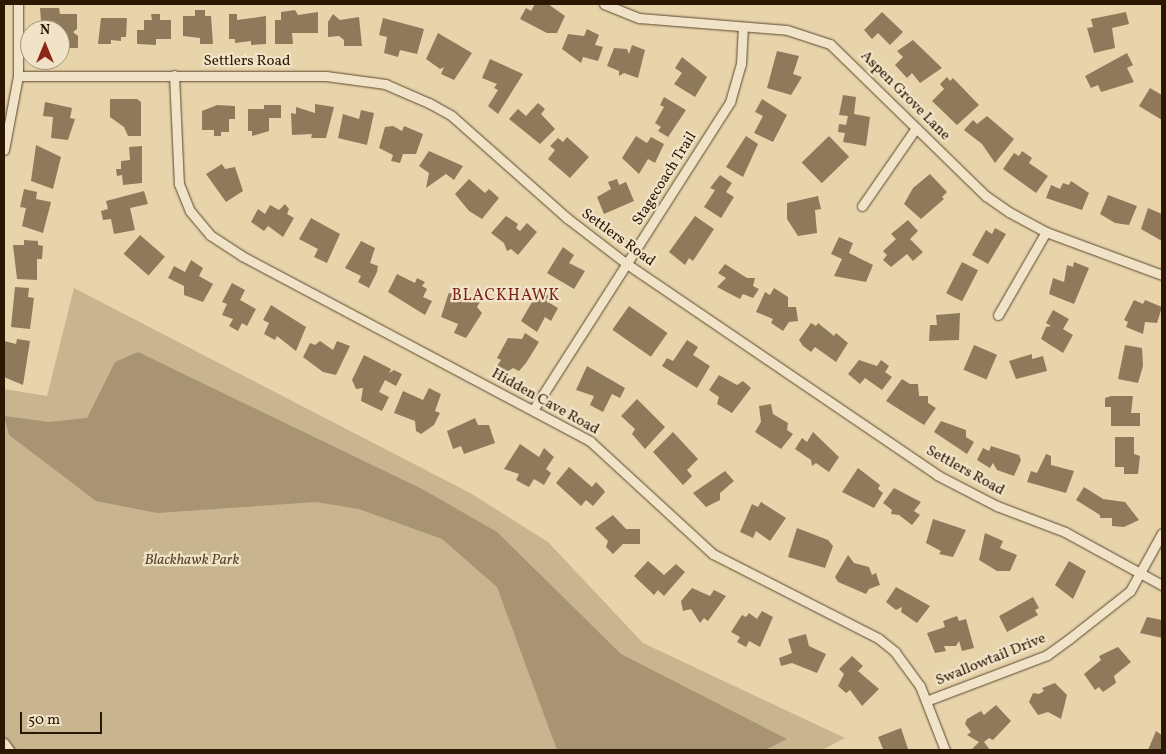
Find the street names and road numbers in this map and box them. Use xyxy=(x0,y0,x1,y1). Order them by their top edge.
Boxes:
street label: Aspen Grove Lane xyxy=(856,47,954,145)
street label: Settlers Road xyxy=(204,53,290,71)
street label: Stagecoach Trail xyxy=(629,129,701,229)
street label: Settlers Road xyxy=(578,205,658,271)
street label: Hidden Cave Road xyxy=(488,365,602,439)
street label: Settlers Road xyxy=(923,442,1007,500)
street label: Swallowtail Drive xyxy=(933,630,1049,690)

